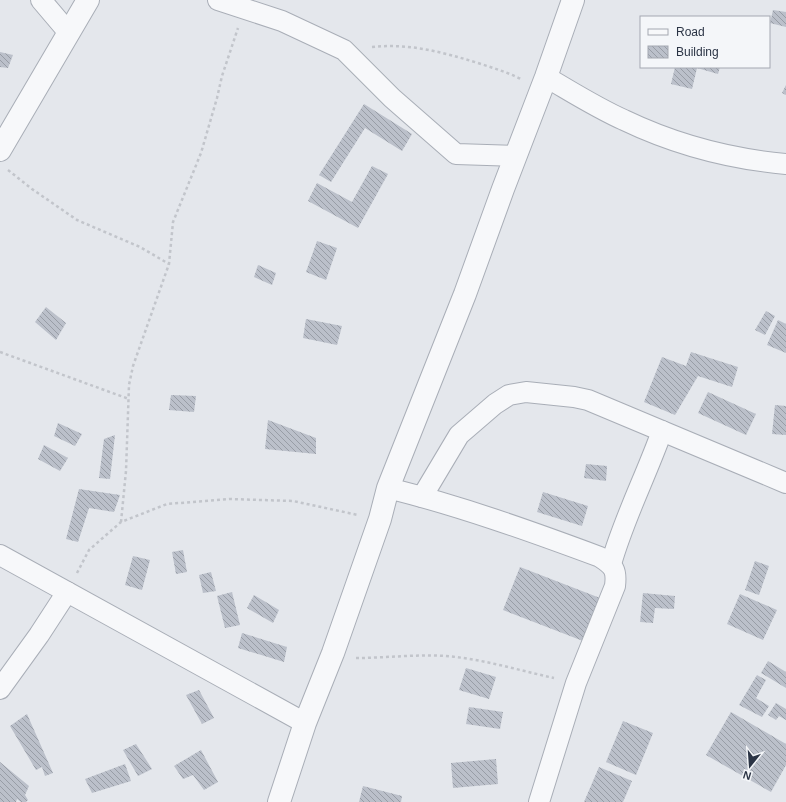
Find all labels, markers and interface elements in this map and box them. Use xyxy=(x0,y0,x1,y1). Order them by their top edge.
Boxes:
legend xyxy=(640,16,770,68)
text: Road xyxy=(676,25,705,39)
text: Building xyxy=(676,45,719,59)
north arrow xyxy=(730,746,770,786)
text: N xyxy=(741,769,753,782)

